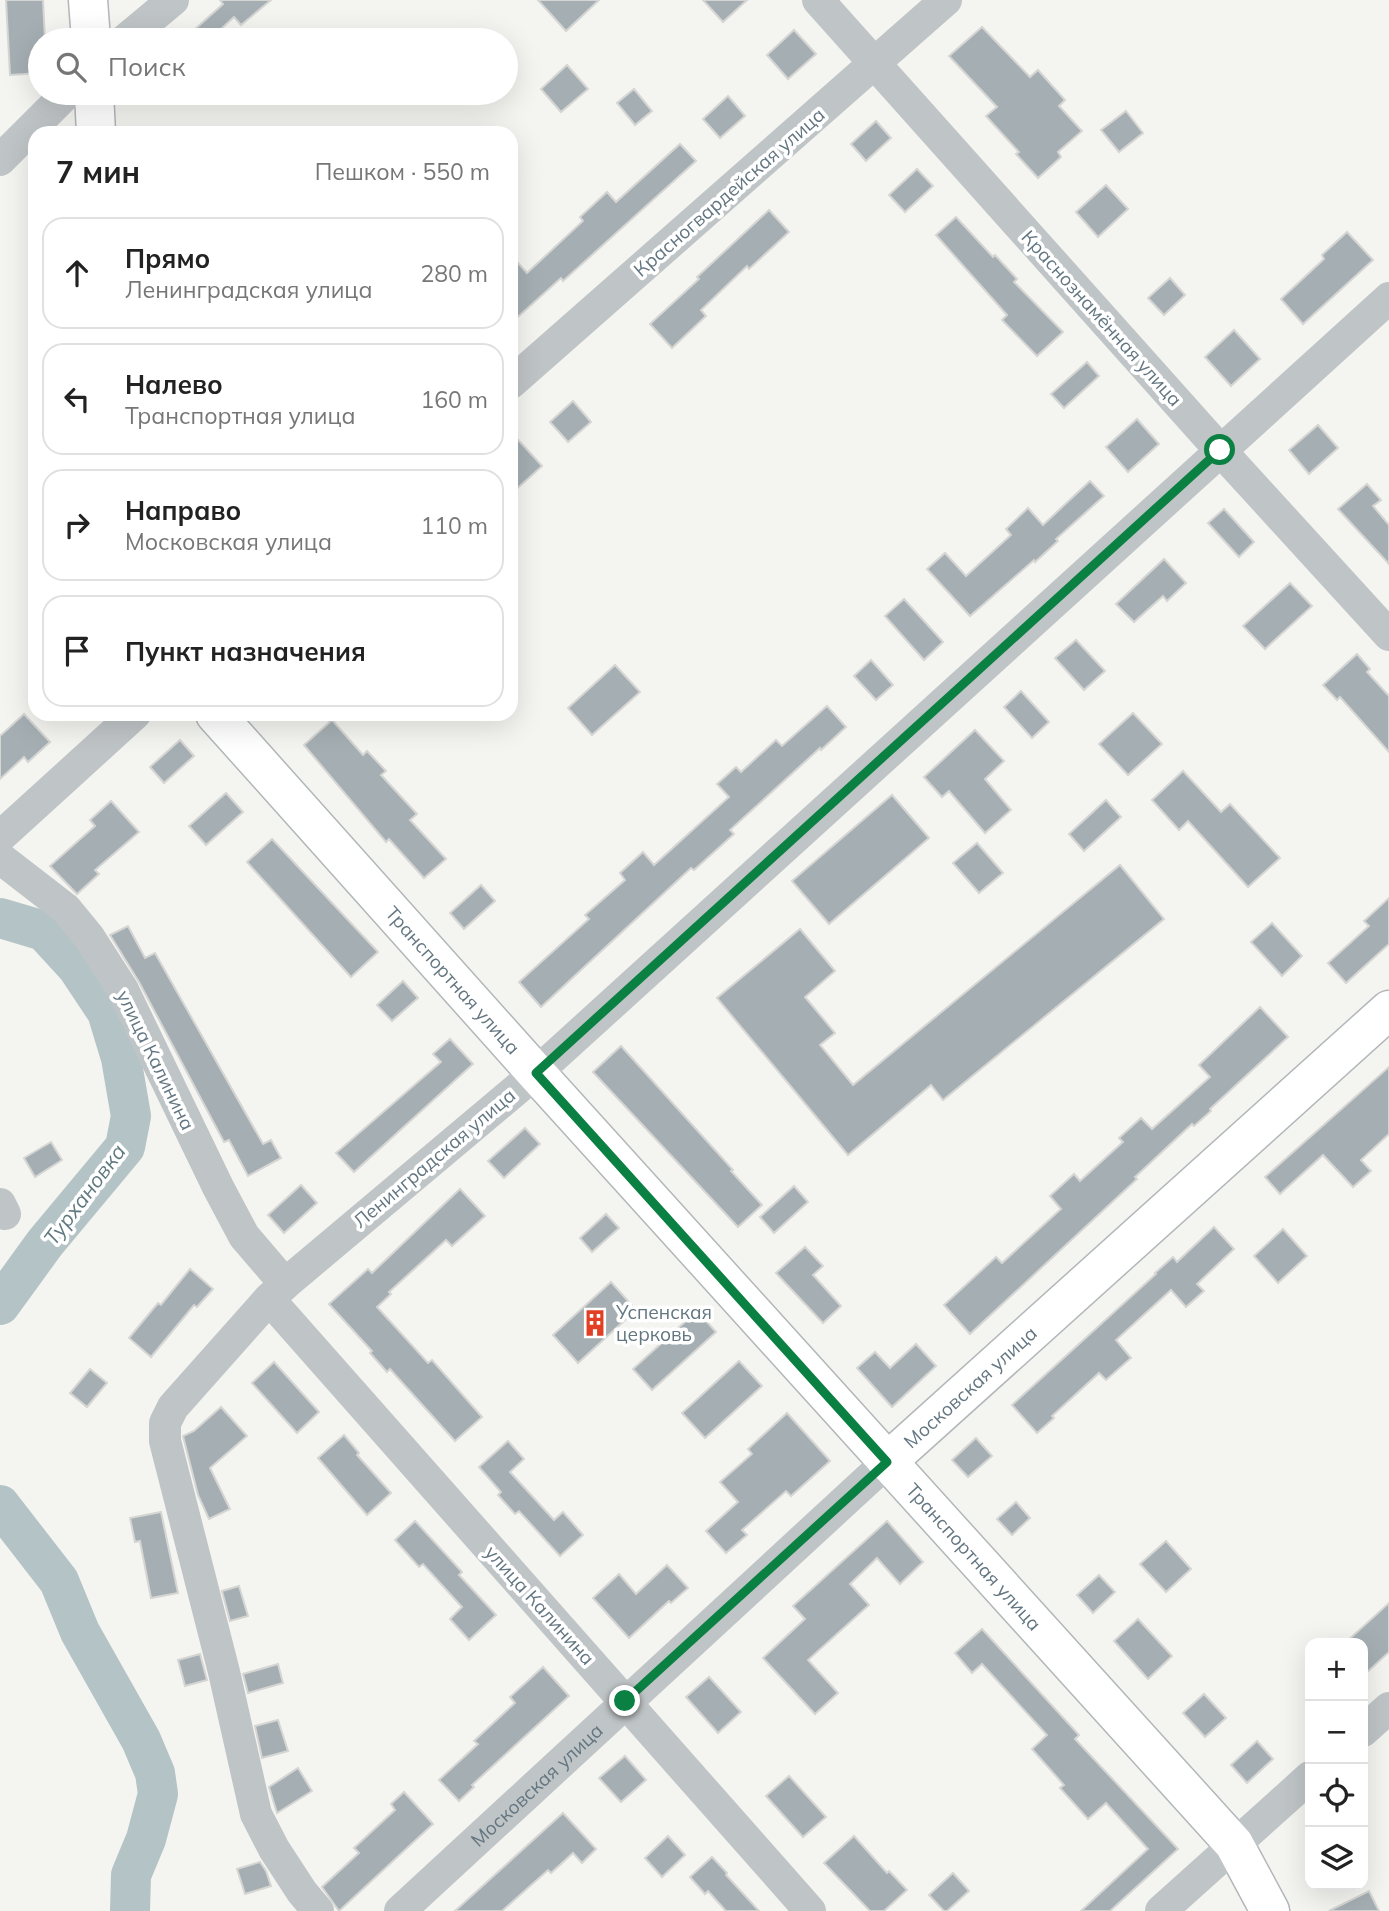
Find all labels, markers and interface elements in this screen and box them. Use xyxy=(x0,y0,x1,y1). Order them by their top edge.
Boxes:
search box xyxy=(28,28,518,105)
icon: search xyxy=(52,48,90,86)
text: Поиск xyxy=(108,50,186,83)
street label: Красногвардейская улица xyxy=(629,102,829,282)
text: 7 мин xyxy=(56,153,140,191)
text: Пешком · 550 m xyxy=(315,157,490,186)
street label: Краснознамённая улица xyxy=(1017,225,1187,411)
text: Прямо xyxy=(125,242,210,275)
icon: ahead xyxy=(58,254,96,292)
text: 280 m xyxy=(420,259,488,288)
text: Ленинградская улица xyxy=(125,275,372,304)
text: Налево xyxy=(125,368,223,401)
icon: left xyxy=(58,380,96,418)
text: 160 m xyxy=(420,385,488,414)
text: Транспортная улица xyxy=(125,401,356,430)
route start xyxy=(1204,434,1235,465)
text: Направо xyxy=(125,494,241,527)
icon: right xyxy=(58,506,96,544)
text: 110 m xyxy=(420,511,488,540)
text: Московская улица xyxy=(125,527,332,556)
icon: arrive xyxy=(58,632,96,670)
text: Пункт назначения xyxy=(125,635,366,668)
street label: Транспортная улица xyxy=(380,901,525,1059)
street label: улица Калинина xyxy=(112,986,200,1134)
street label: Ленинградская улица xyxy=(348,1083,520,1233)
water label: Турхановка xyxy=(38,1139,131,1250)
place label: Успенская церковь xyxy=(615,1300,712,1346)
building icon: Успенская церковь xyxy=(580,1308,610,1338)
street label: Московская улица xyxy=(899,1321,1042,1453)
street label: Транспортная улица xyxy=(901,1478,1047,1635)
street label: улица Калинина xyxy=(480,1540,600,1670)
map controls xyxy=(1305,1638,1368,1890)
button: + xyxy=(1305,1638,1368,1701)
route end xyxy=(609,1685,640,1716)
button: − xyxy=(1305,1701,1368,1764)
street label: Московская улица xyxy=(466,1718,608,1852)
button: locate xyxy=(1305,1764,1368,1827)
button: layers xyxy=(1305,1827,1368,1890)

